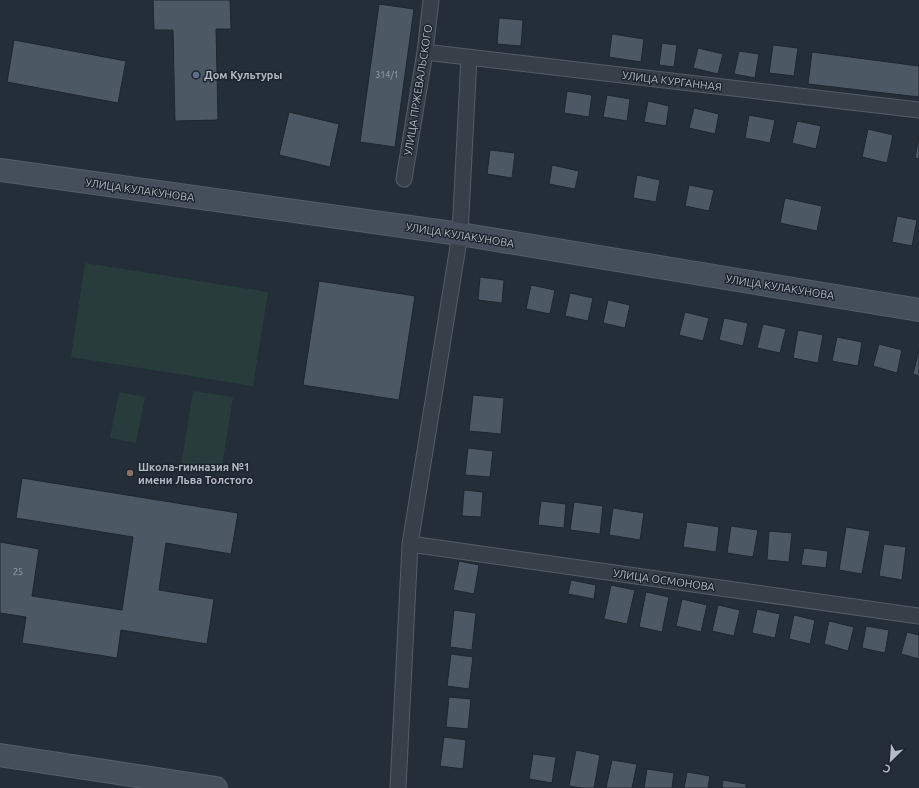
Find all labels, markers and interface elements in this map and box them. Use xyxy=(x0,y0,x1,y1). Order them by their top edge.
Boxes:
street label: УЛИЦА ПРЖЕВАЛЬСКОГО xyxy=(402,24,434,156)
place label: Дом Культуры xyxy=(204,69,282,81)
street label: УЛИЦА КУРГАННАЯ xyxy=(622,69,722,93)
marker: Дом Культуры xyxy=(191,70,201,80)
house number: 314/1 xyxy=(375,70,399,80)
street label: УЛИЦА КУЛАКУНОВА xyxy=(85,176,196,204)
street label: УЛИЦА КУЛАКУНОВА xyxy=(405,220,516,250)
street label: УЛИЦА КУЛАКУНОВА xyxy=(725,272,836,302)
place label: Школа-гимназия №1 имени Льва Толстого xyxy=(138,461,253,486)
marker: Школа-гимназия №1 имени Льва Толстого xyxy=(125,468,135,478)
house number: 25 xyxy=(13,567,23,577)
street label: УЛИЦА ОСМОНОВА xyxy=(612,567,716,593)
north arrow xyxy=(871,740,911,780)
text: С xyxy=(881,762,892,776)

